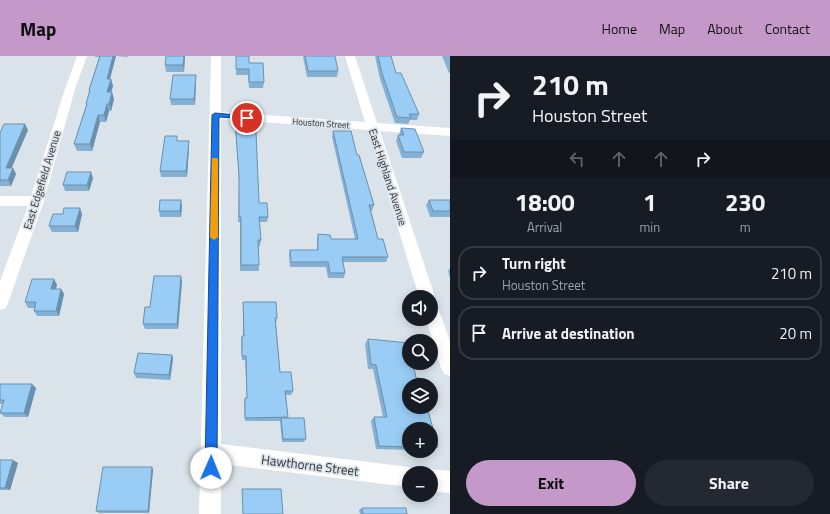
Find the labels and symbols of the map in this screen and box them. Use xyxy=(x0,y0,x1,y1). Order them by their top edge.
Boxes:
pin xyxy=(230,101,264,135)
street label: Houston Street xyxy=(292,115,351,132)
street label: East Highland Avenue xyxy=(365,126,411,228)
street label: East Edgefield Avenue xyxy=(19,128,65,231)
position arrow xyxy=(190,447,232,489)
street label: Hawthorne Street xyxy=(260,449,360,481)

